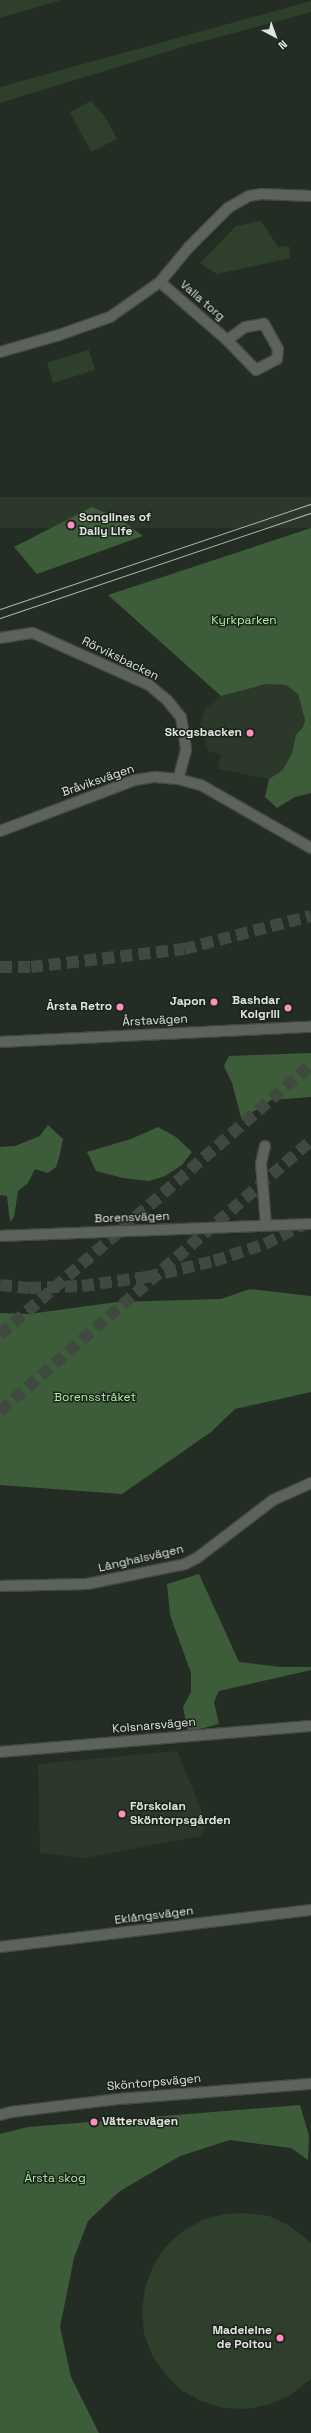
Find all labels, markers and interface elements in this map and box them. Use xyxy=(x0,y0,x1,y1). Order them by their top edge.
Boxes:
north arrow xyxy=(255,16,295,56)
text: N xyxy=(275,37,290,53)
street label: Valla torg xyxy=(177,278,227,324)
place label: Songlines of Daily Life xyxy=(79,511,151,539)
marker: Songlines of Daily Life xyxy=(66,520,76,530)
park label: Kyrkparken xyxy=(211,614,277,628)
street label: Rörviksbacken xyxy=(79,634,161,684)
place label: Skogsbacken xyxy=(165,726,242,740)
marker: Skogsbacken xyxy=(245,728,255,738)
street label: Bråviksvägen xyxy=(60,762,136,800)
place label: Bashdar Kolgrill xyxy=(232,994,280,1022)
place label: Japon xyxy=(170,995,206,1009)
marker: Japon xyxy=(209,997,219,1007)
place label: Årsta Retro xyxy=(46,1000,112,1014)
marker: Årsta Retro xyxy=(115,1002,125,1012)
marker: Bashdar Kolgrill xyxy=(283,1003,293,1013)
street label: Årstavägen xyxy=(122,1012,188,1030)
street label: Borensvägen xyxy=(94,1209,170,1227)
park label: Borensstråket xyxy=(54,1391,136,1405)
street label: Långhalsvägen xyxy=(97,1542,185,1576)
street label: Kolsnarsvägen xyxy=(112,1715,196,1737)
place label: Förskolan Sköntorpsgården xyxy=(130,1800,231,1828)
marker: Förskolan Sköntorpsgården xyxy=(117,1809,127,1819)
street label: Eklångsvägen xyxy=(114,1904,194,1928)
street label: Sköntorpsvägen xyxy=(106,2072,202,2094)
place label: Vättersvägen xyxy=(102,2115,178,2129)
marker: Vättersvägen xyxy=(89,2117,99,2127)
park label: Årsta skog xyxy=(24,2172,86,2186)
place label: Madeleine de Poitou xyxy=(212,2324,272,2352)
marker: Madeleine de Poitou xyxy=(275,2333,285,2343)

